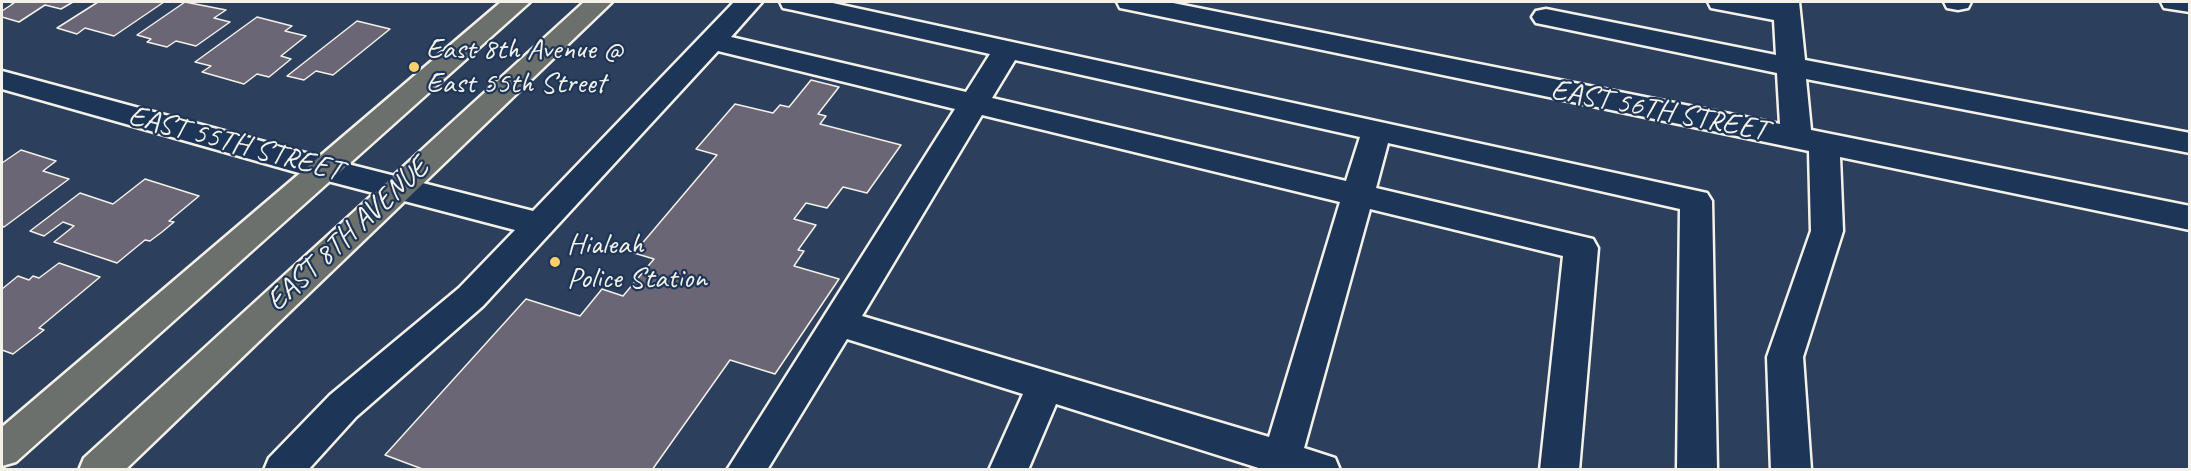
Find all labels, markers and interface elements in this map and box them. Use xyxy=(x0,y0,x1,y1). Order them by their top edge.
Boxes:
place label: East 8th Avenue @ East 55th Street xyxy=(426,32,622,103)
marker: East 8th Avenue @ East 55th Street xyxy=(407,60,421,74)
street label: EAST 56TH STREET xyxy=(1548,72,1770,150)
street label: EAST 55TH STREET xyxy=(124,98,346,190)
street label: EAST 8TH AVENUE xyxy=(259,151,437,319)
place label: Hialeah Police Station xyxy=(567,227,707,298)
marker: Hialeah Police Station xyxy=(548,255,562,269)

